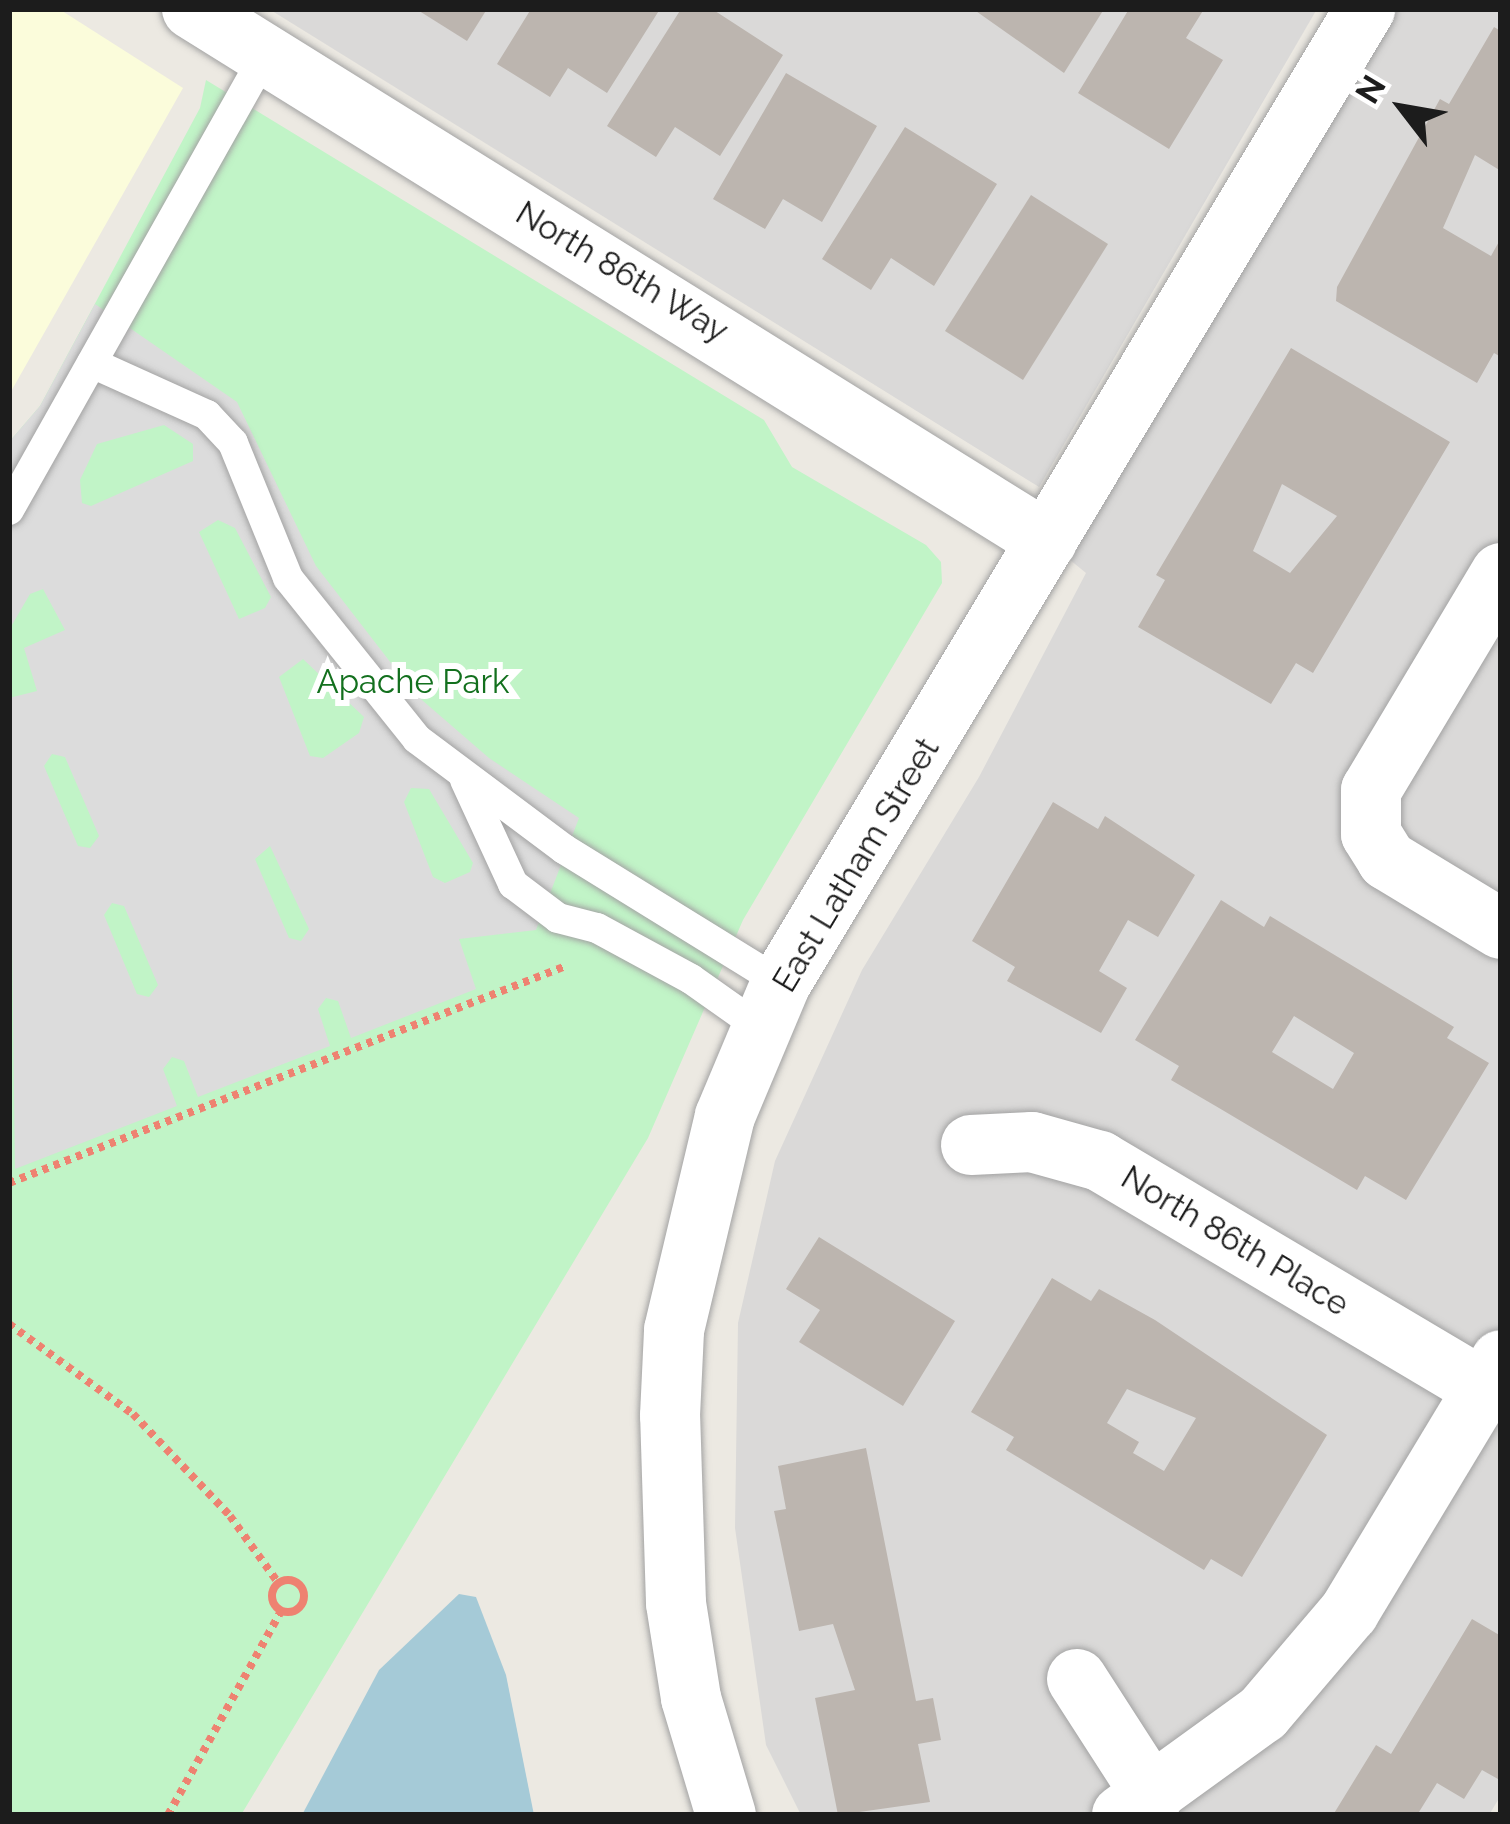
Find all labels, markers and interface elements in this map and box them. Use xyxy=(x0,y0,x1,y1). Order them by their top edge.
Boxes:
north arrow xyxy=(1342,48,1462,168)
text: N xyxy=(1348,68,1394,110)
street label: North 86th Way xyxy=(508,193,736,351)
park label: Apache Park xyxy=(316,662,510,702)
street label: East Latham Street xyxy=(765,731,947,999)
street label: North 86th Place xyxy=(1114,1158,1356,1324)

